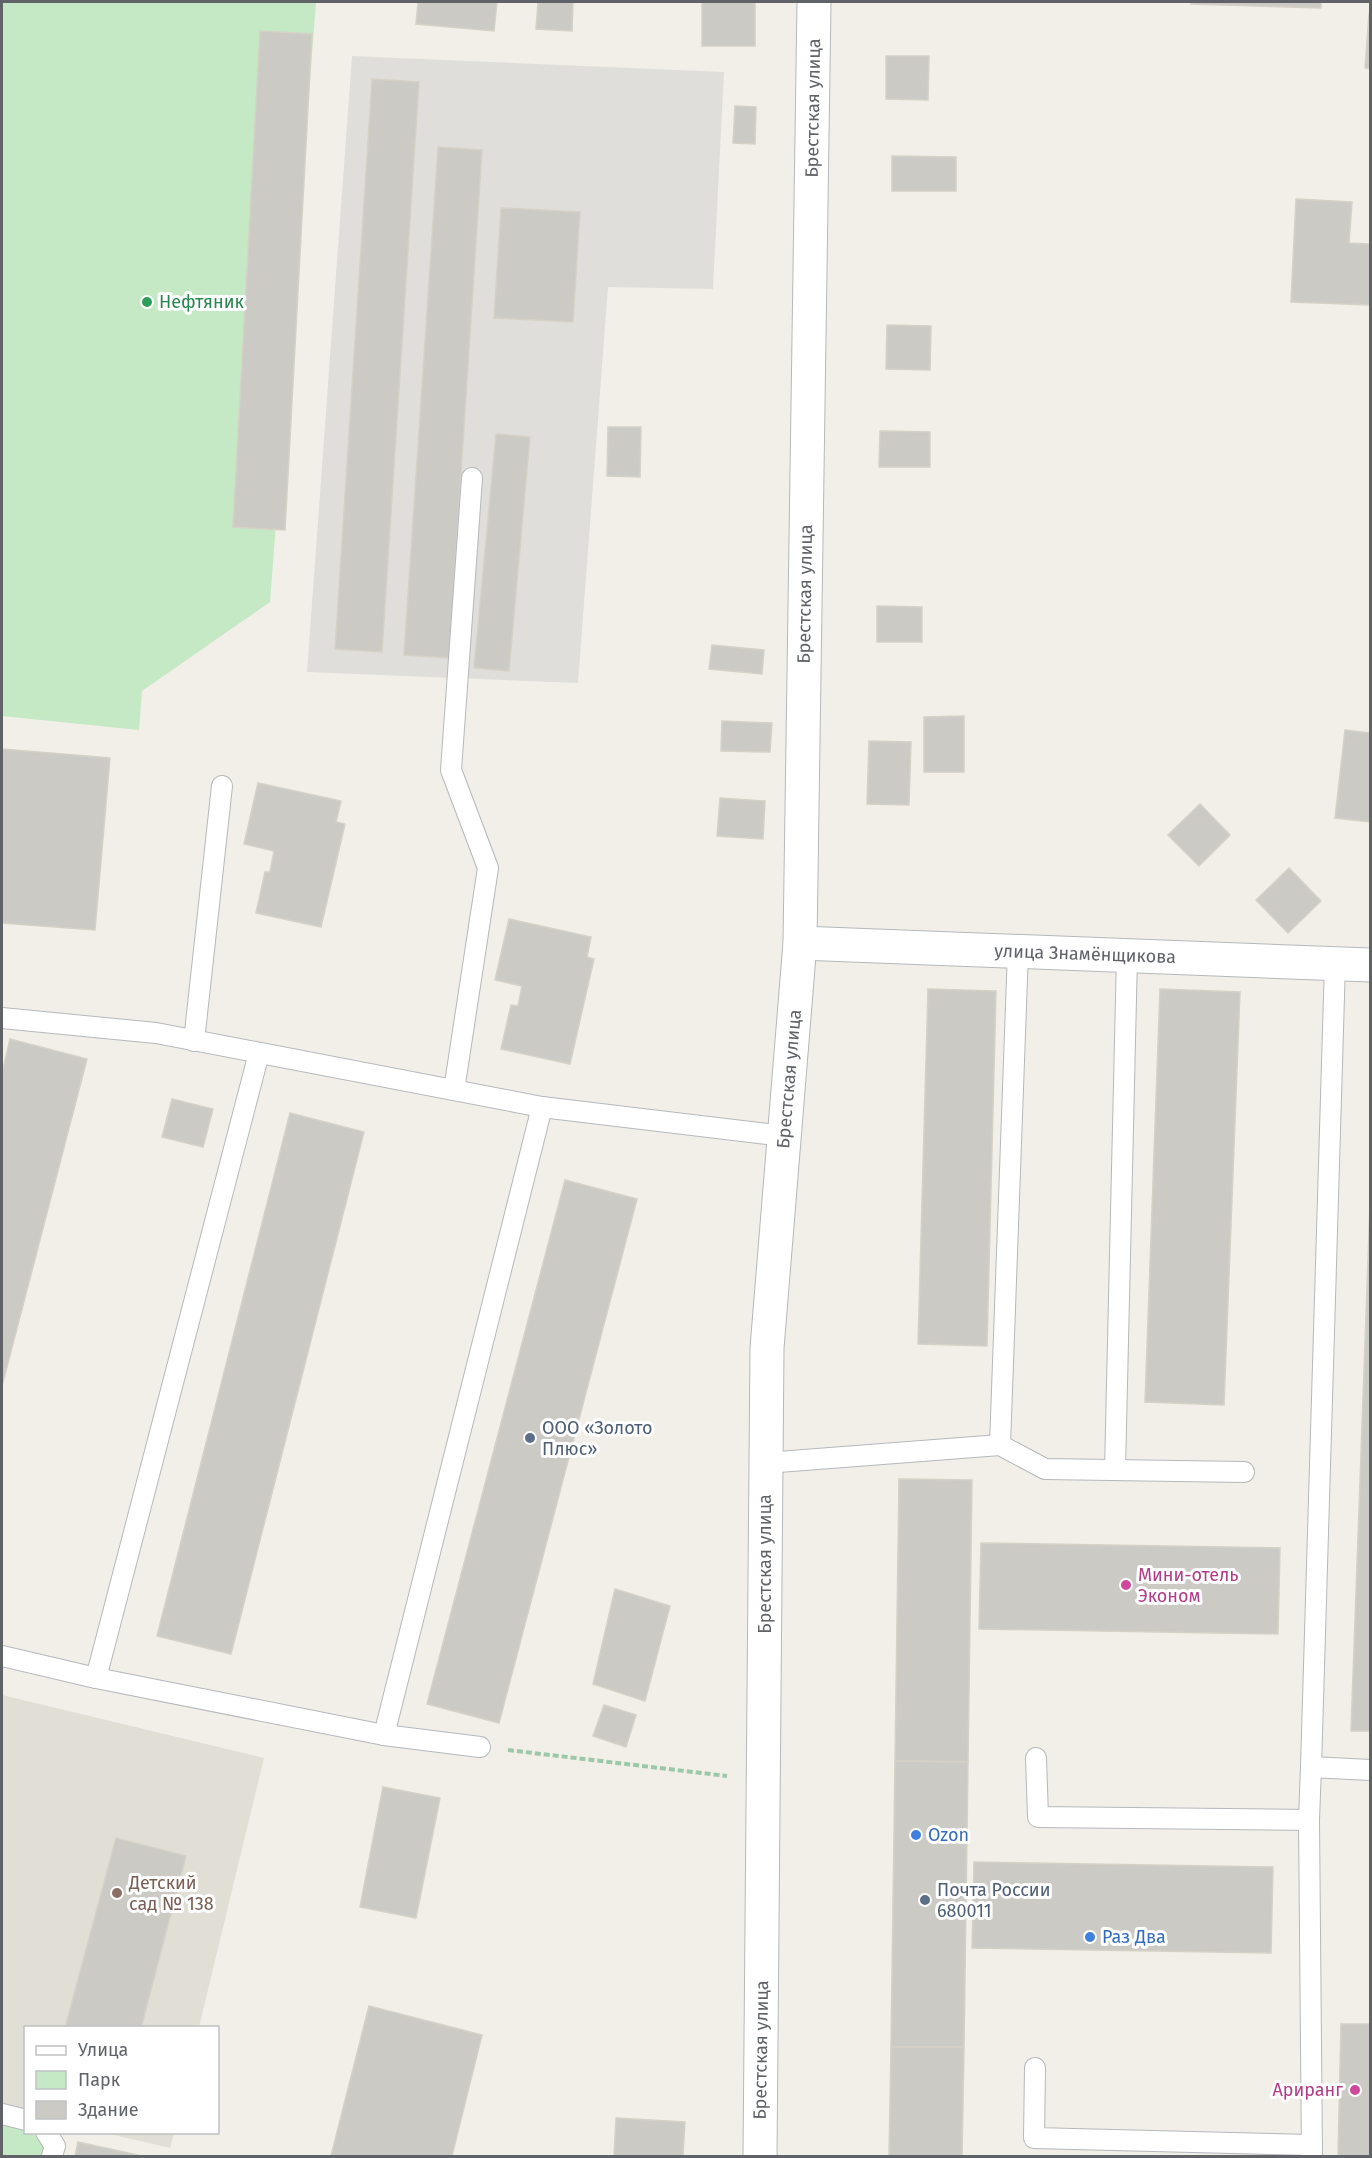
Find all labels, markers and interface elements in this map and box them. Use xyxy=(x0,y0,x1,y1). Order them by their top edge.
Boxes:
street label: Брестская улица xyxy=(801,38,825,178)
place label: Нефтяник xyxy=(159,291,244,313)
marker: Нефтяник xyxy=(140,295,154,309)
street label: Брестская улица xyxy=(793,524,817,664)
street label: улица Знамёнщикова xyxy=(994,940,1176,968)
street label: Брестская улица xyxy=(772,1009,806,1149)
place label: ООО «Золото Плюс» xyxy=(542,1417,652,1460)
marker: ООО «Золото Плюс» xyxy=(523,1431,537,1445)
street label: Брестская улица xyxy=(754,1494,776,1634)
place label: Мини-отель Эконом xyxy=(1138,1564,1239,1607)
marker: Мини-отель Эконом xyxy=(1119,1578,1133,1592)
place label: Ozon xyxy=(928,1824,969,1846)
marker: Ozon xyxy=(909,1828,923,1842)
place label: Детский сад № 138 xyxy=(128,1872,214,1915)
place label: Почта России 680011 xyxy=(937,1879,1050,1922)
marker: Детский сад № 138 xyxy=(110,1886,124,1900)
marker: Почта России 680011 xyxy=(918,1893,932,1907)
place label: Раз Два xyxy=(1102,1926,1166,1948)
marker: Раз Два xyxy=(1083,1930,1097,1944)
street label: Брестская улица xyxy=(749,1980,773,2120)
legend xyxy=(24,2026,219,2134)
text: Улица xyxy=(78,2039,128,2061)
text: Парк xyxy=(78,2069,121,2091)
place label: Ариранг xyxy=(1272,2079,1343,2101)
marker: Ариранг xyxy=(1348,2083,1362,2097)
text: Здание xyxy=(78,2099,139,2121)

